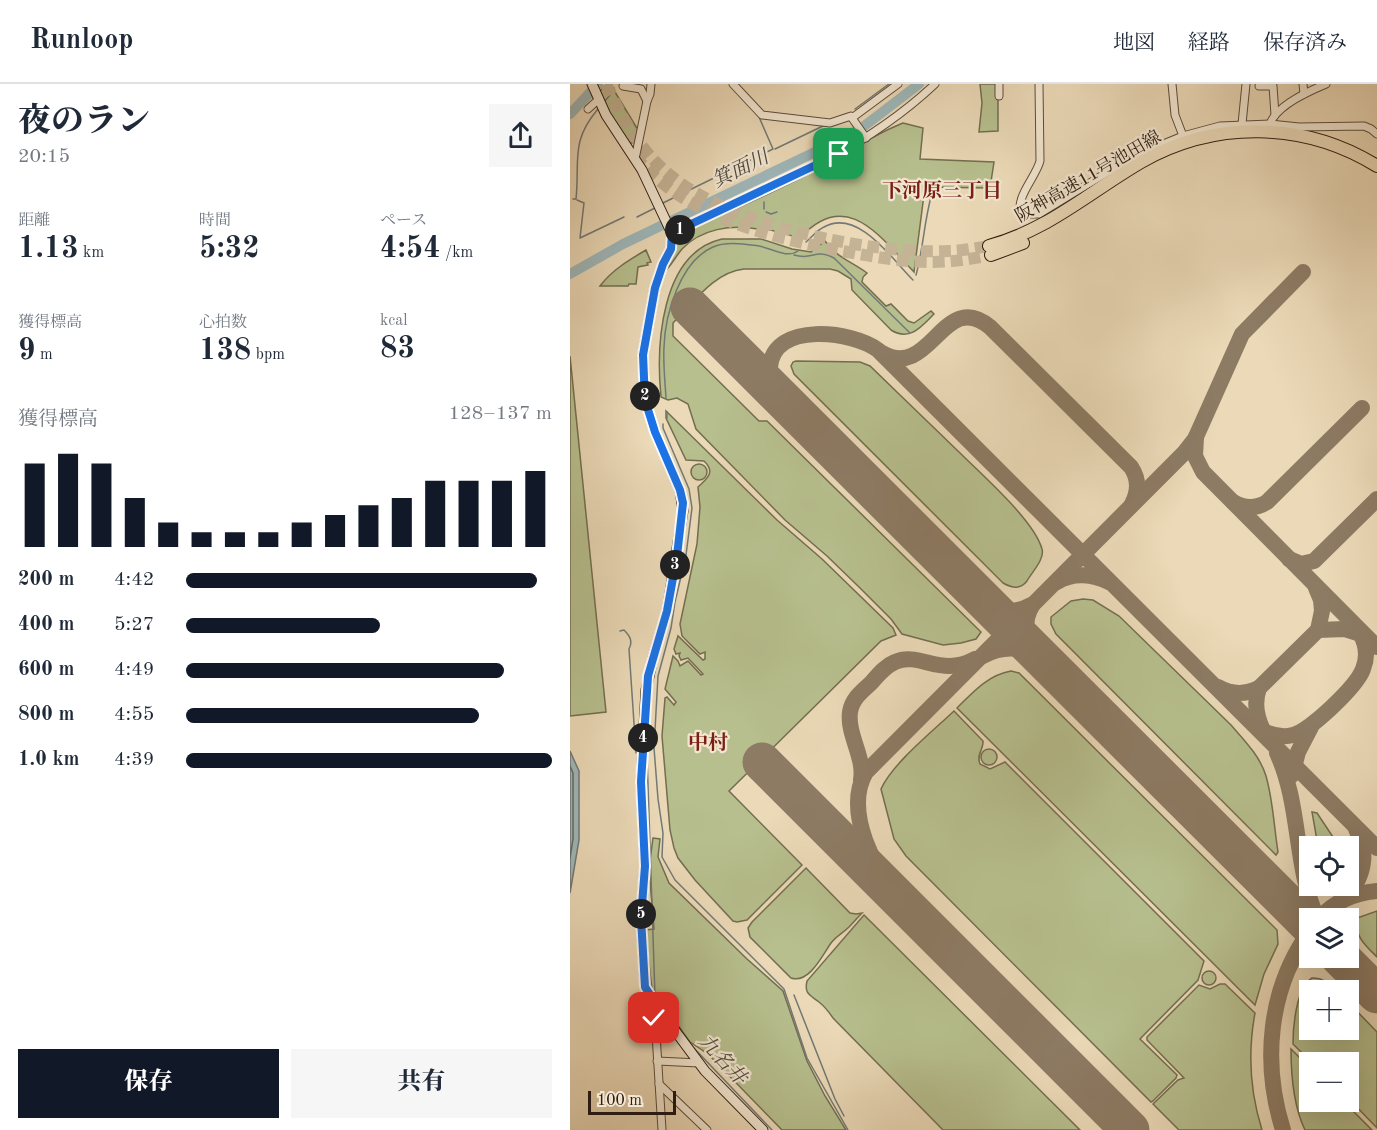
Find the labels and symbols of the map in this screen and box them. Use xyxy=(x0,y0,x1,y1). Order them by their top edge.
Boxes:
street label: 阪神高速11号池田線 xyxy=(1012,126,1164,226)
pin xyxy=(813,128,864,179)
water label: 箕面川 xyxy=(709,145,774,192)
district label: 下河原三丁目 xyxy=(882,179,1002,202)
pin: 1 xyxy=(665,215,695,245)
pin: 2 xyxy=(630,381,660,411)
pin: 3 xyxy=(660,550,690,580)
pin: 4 xyxy=(628,723,658,753)
district label: 中村 xyxy=(688,732,728,754)
pin: 5 xyxy=(626,899,656,929)
pin xyxy=(628,992,679,1043)
water label: 九名井 xyxy=(694,1030,752,1091)
scale bar xyxy=(588,1088,676,1116)

